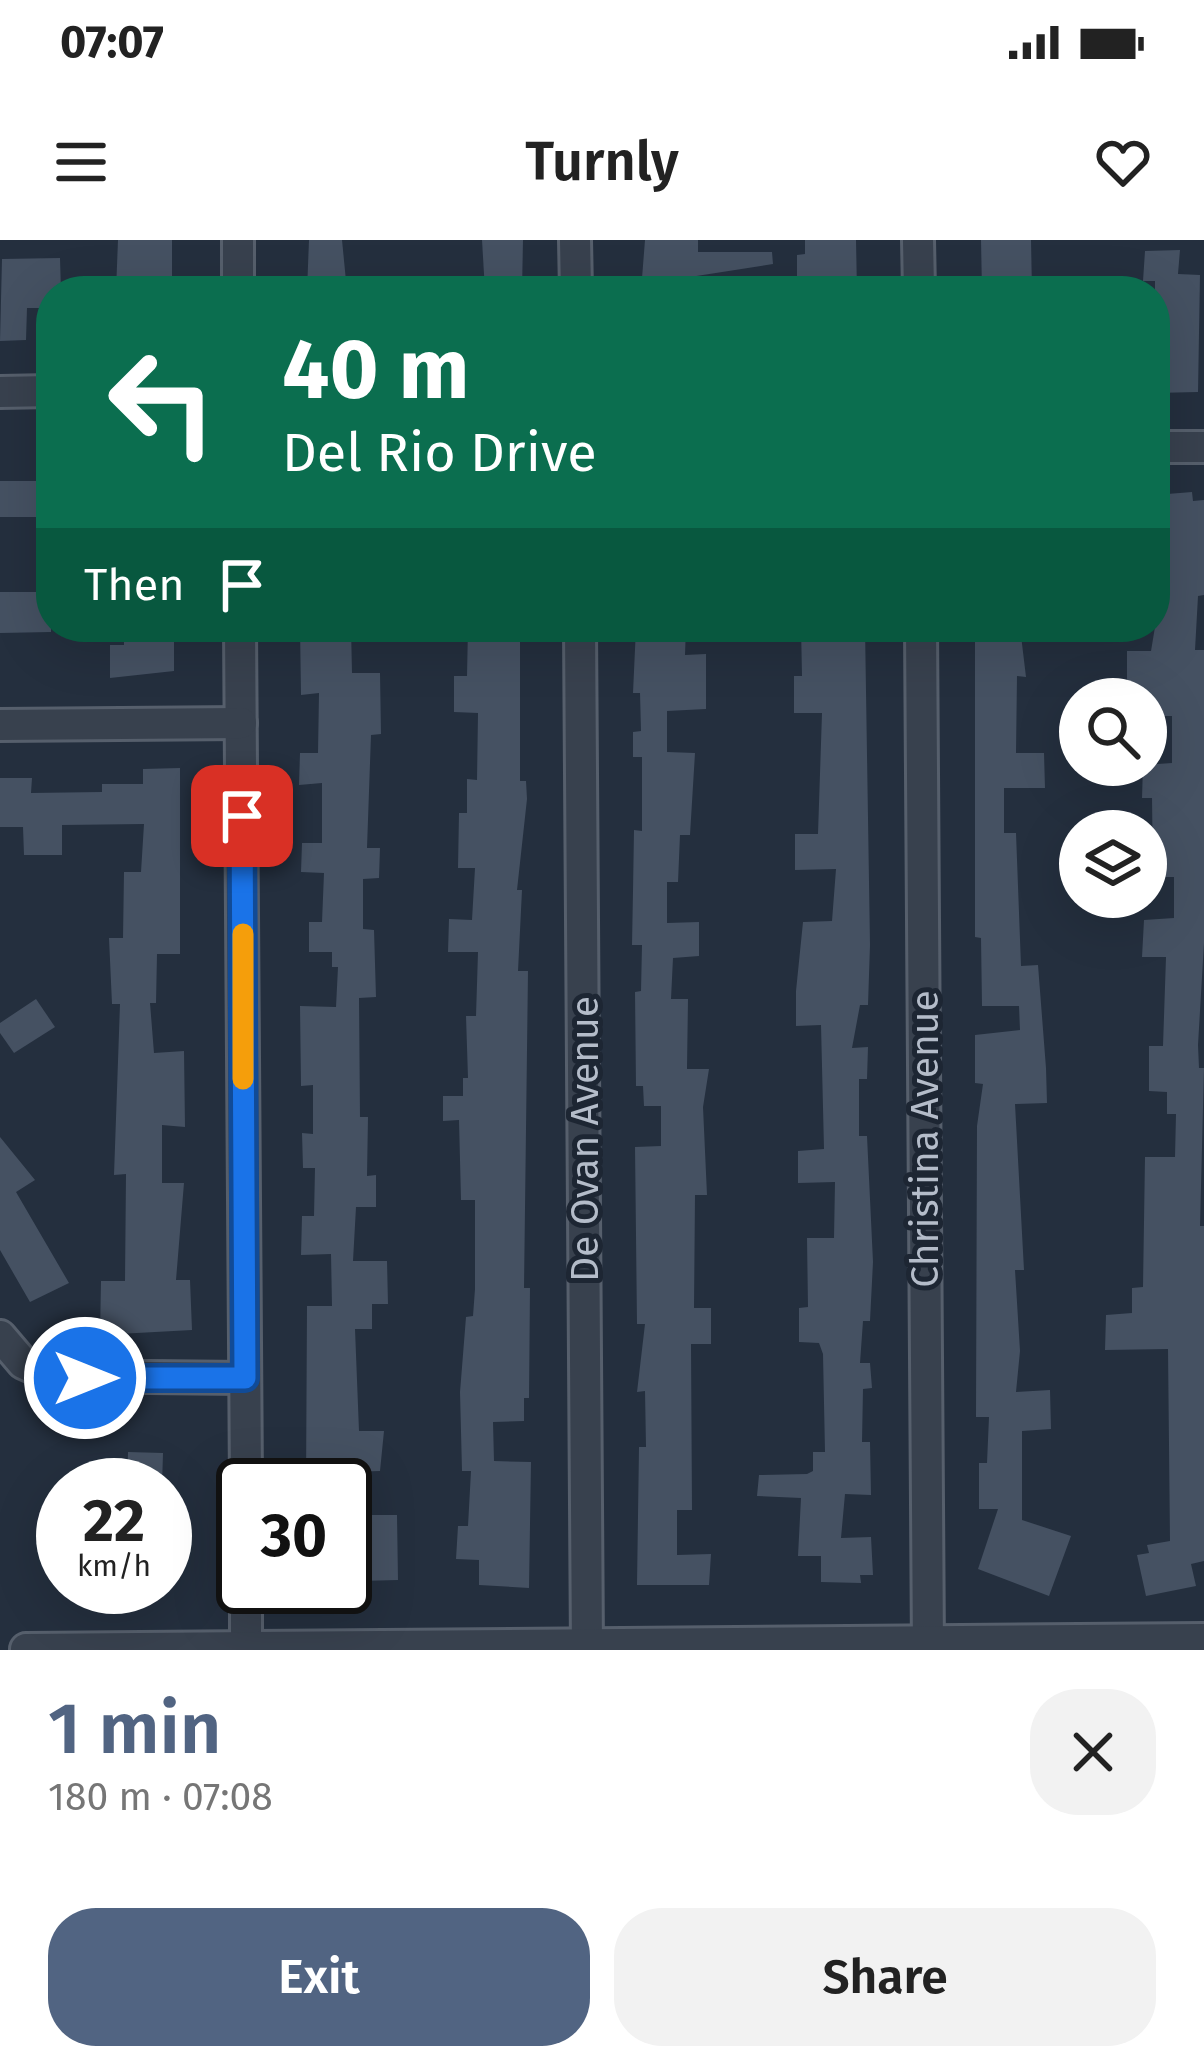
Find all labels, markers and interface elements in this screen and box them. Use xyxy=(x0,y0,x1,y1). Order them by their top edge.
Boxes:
text: 07:07 xyxy=(60,15,164,69)
icon: menu xyxy=(48,129,114,195)
icon: heart xyxy=(1090,129,1156,195)
text: Turnly xyxy=(525,130,679,194)
text: 40 m xyxy=(282,319,470,420)
icon: left xyxy=(84,324,240,480)
text: Del Rio Drive xyxy=(282,421,597,485)
icon: arrive xyxy=(209,552,275,618)
text: Then xyxy=(84,558,185,612)
map controls xyxy=(1059,678,1167,918)
button: search xyxy=(1059,678,1167,786)
pin xyxy=(191,765,293,867)
icon: arrive xyxy=(209,783,275,849)
button: layers xyxy=(1059,810,1167,918)
street label: Christina Avenue xyxy=(902,990,948,1288)
street label: De Ovan Avenue xyxy=(562,996,608,1282)
position arrow xyxy=(22,1315,148,1441)
speed limit sign: 30 xyxy=(216,1458,372,1614)
text: 22 xyxy=(83,1485,145,1557)
text: km/h xyxy=(77,1548,151,1584)
text: 1 min xyxy=(48,1686,221,1772)
button: close xyxy=(1030,1689,1156,1815)
text: 180 m · 07:08 xyxy=(48,1774,273,1820)
button: Exit xyxy=(48,1908,590,2046)
button: Share xyxy=(614,1908,1156,2046)

